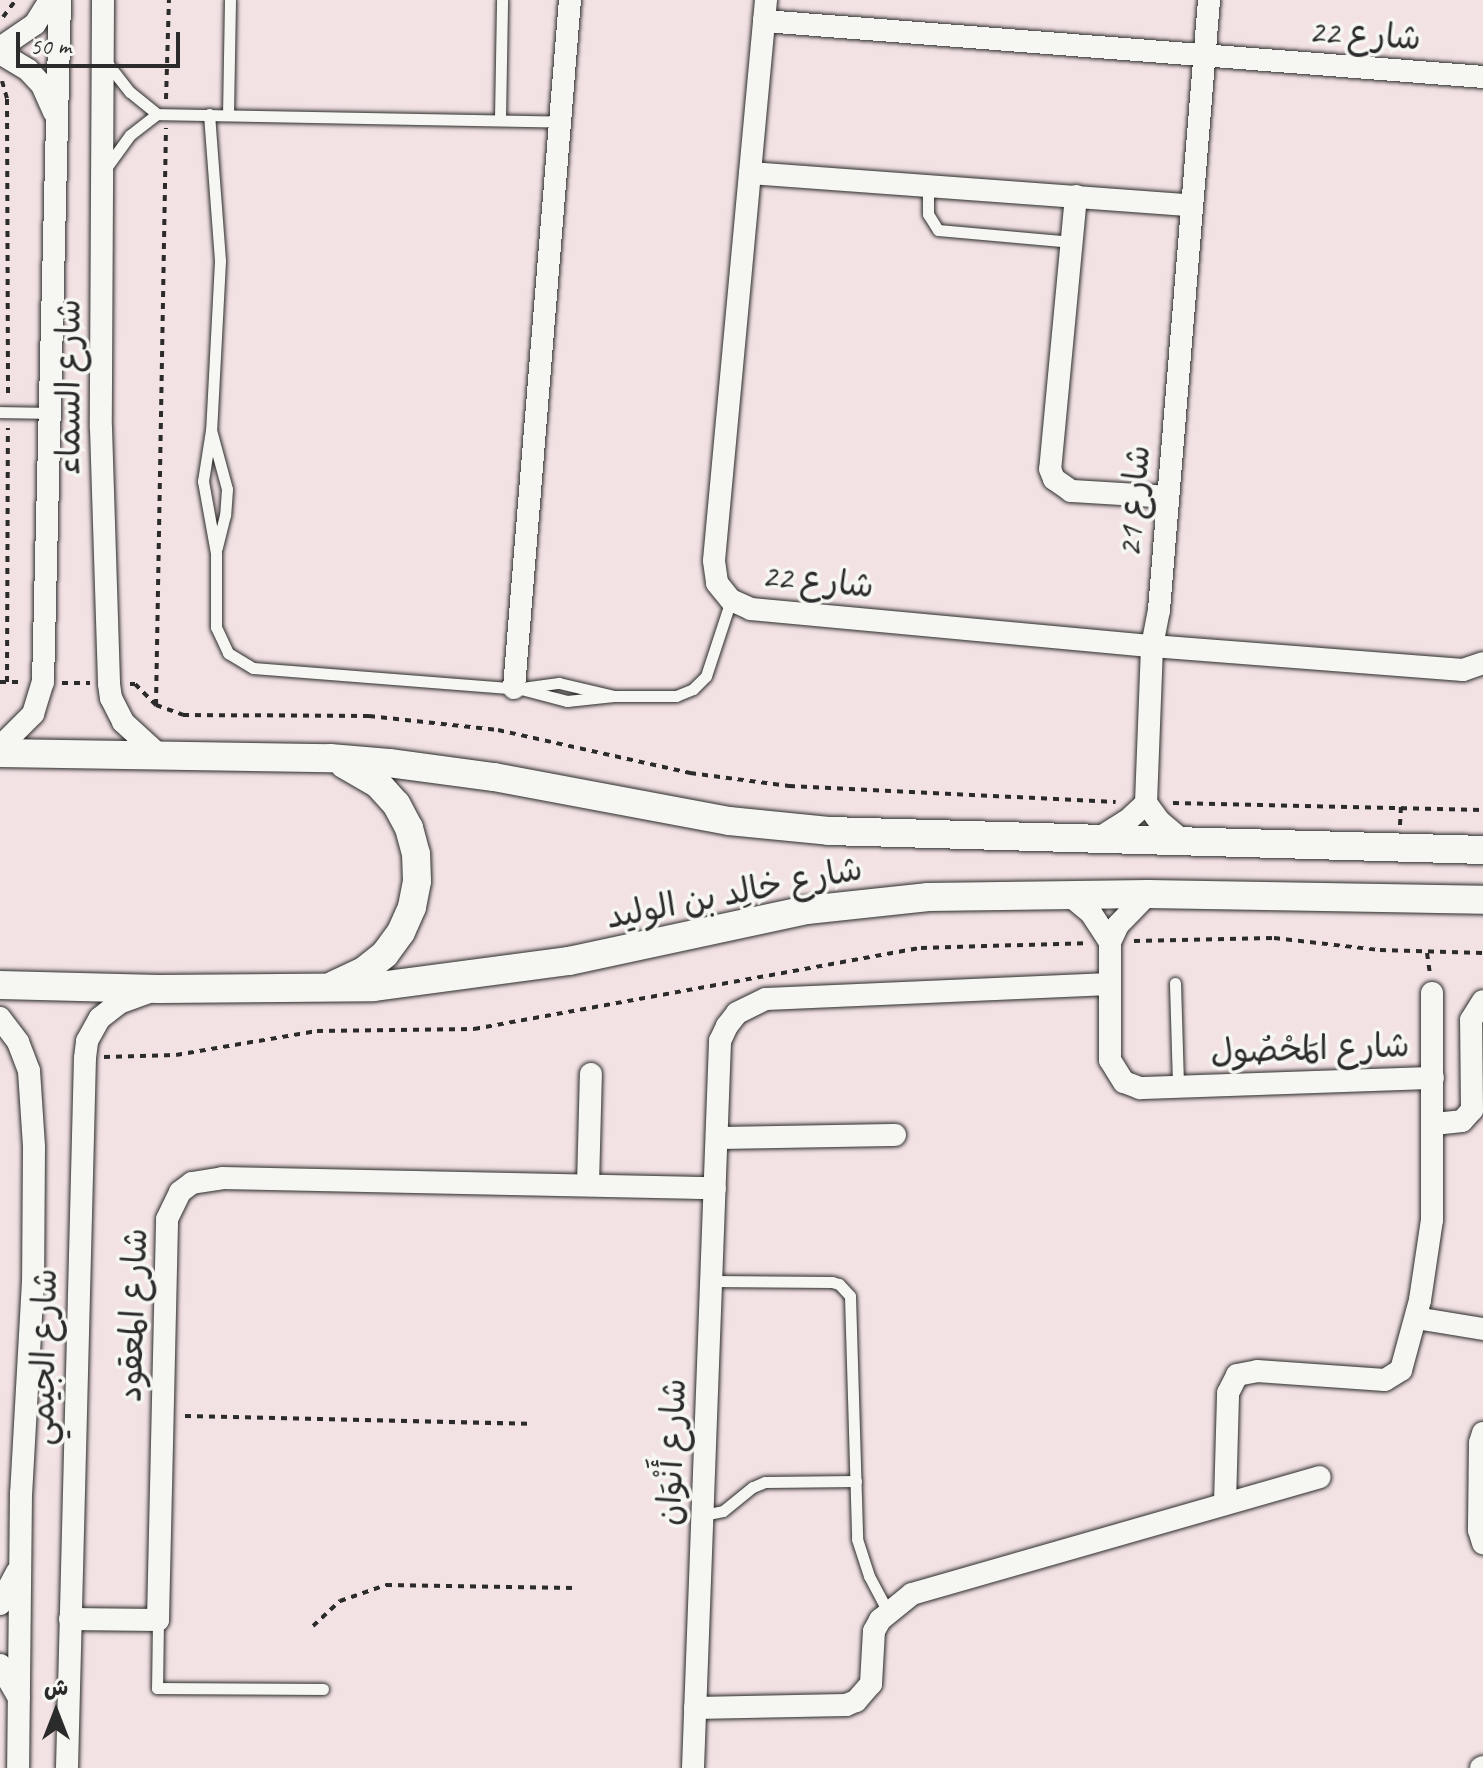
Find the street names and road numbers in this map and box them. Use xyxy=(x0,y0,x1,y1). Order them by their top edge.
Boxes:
street label: شارع 22 xyxy=(1308,10,1422,58)
street label: شارع السماء xyxy=(48,299,88,475)
street label: شارع 21 xyxy=(1108,443,1158,559)
street label: شارع 22 xyxy=(760,554,876,606)
street label: شارع خالِد بن الوليد xyxy=(602,847,866,937)
street label: شارع المَحْصُول xyxy=(1210,1024,1410,1072)
street label: شارع المعقود xyxy=(109,1227,155,1403)
street label: شارع الجيمي xyxy=(21,1268,65,1446)
street label: شارع أَنْوَان xyxy=(648,1378,694,1526)

